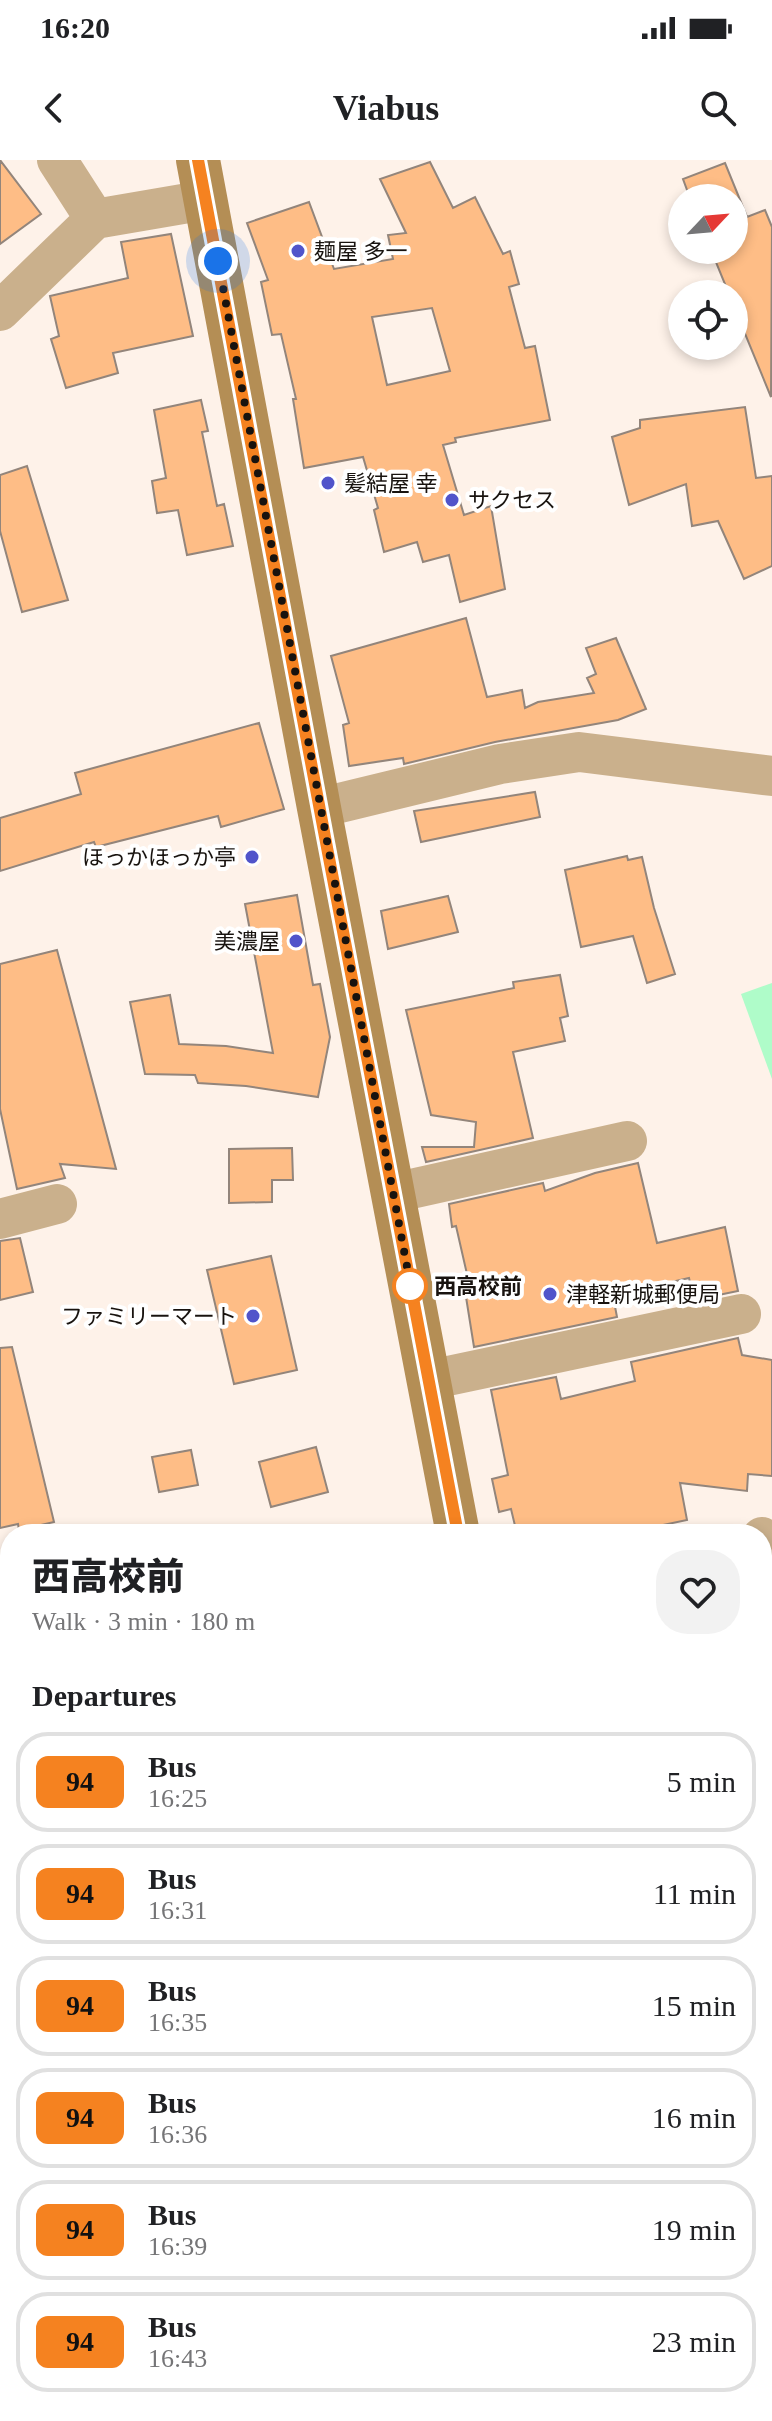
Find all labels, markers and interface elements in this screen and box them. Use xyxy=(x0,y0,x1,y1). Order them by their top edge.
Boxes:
text: 16:20 xyxy=(40,11,110,44)
icon: back xyxy=(32,86,76,130)
icon: search xyxy=(696,86,740,130)
text: Viabus xyxy=(333,88,439,128)
north arrow xyxy=(668,184,748,264)
map controls xyxy=(668,184,748,360)
place label: 麺屋 多一 xyxy=(314,239,408,264)
your location xyxy=(198,241,238,281)
marker: 麺屋 多一 xyxy=(289,242,307,260)
button: locate xyxy=(668,280,748,360)
place label: 髪結屋 幸 xyxy=(344,471,438,496)
marker: 髪結屋 幸 xyxy=(319,474,337,492)
place label: サクセス xyxy=(468,488,556,513)
marker: サクセス xyxy=(443,491,461,509)
place label: ほっかほっか亭 xyxy=(82,845,236,870)
marker: ほっかほっか亭 xyxy=(243,848,261,866)
place label: 美濃屋 xyxy=(214,929,280,954)
marker: 美濃屋 xyxy=(287,932,305,950)
marker: 西高校前 xyxy=(393,1269,427,1303)
place label: 西高校前 xyxy=(434,1274,522,1299)
place label: 津軽新城郵便局 xyxy=(566,1282,720,1307)
marker: 津軽新城郵便局 xyxy=(541,1285,559,1303)
place label: ファミリーマート xyxy=(61,1304,237,1329)
marker: ファミリーマート xyxy=(244,1307,262,1325)
button: heart xyxy=(656,1550,740,1634)
text: 西高校前 xyxy=(32,1556,184,1598)
text: Walk · 3 min · 180 m xyxy=(32,1607,255,1636)
text: Departures xyxy=(32,1679,176,1712)
text: Bus xyxy=(148,1750,196,1783)
text: 5 min xyxy=(667,1765,736,1798)
text: 94 xyxy=(66,1766,94,1797)
text: 16:25 xyxy=(148,1784,207,1813)
text: Bus xyxy=(148,1862,196,1895)
text: 11 min xyxy=(653,1877,736,1910)
text: 94 xyxy=(66,1878,94,1909)
text: 16:31 xyxy=(148,1896,207,1925)
text: Bus xyxy=(148,1974,196,2007)
text: 15 min xyxy=(652,1989,736,2022)
text: 94 xyxy=(66,1990,94,2021)
text: 16:35 xyxy=(148,2008,207,2037)
text: Bus xyxy=(148,2086,196,2119)
text: 16 min xyxy=(652,2101,736,2134)
text: 94 xyxy=(66,2102,94,2133)
text: 16:36 xyxy=(148,2120,207,2149)
text: Bus xyxy=(148,2198,196,2231)
text: 19 min xyxy=(652,2213,736,2246)
text: 94 xyxy=(66,2214,94,2245)
text: 16:39 xyxy=(148,2232,207,2261)
text: Bus xyxy=(148,2310,196,2343)
text: 23 min xyxy=(652,2325,736,2358)
text: 94 xyxy=(66,2326,94,2357)
text: 16:43 xyxy=(148,2344,207,2373)

